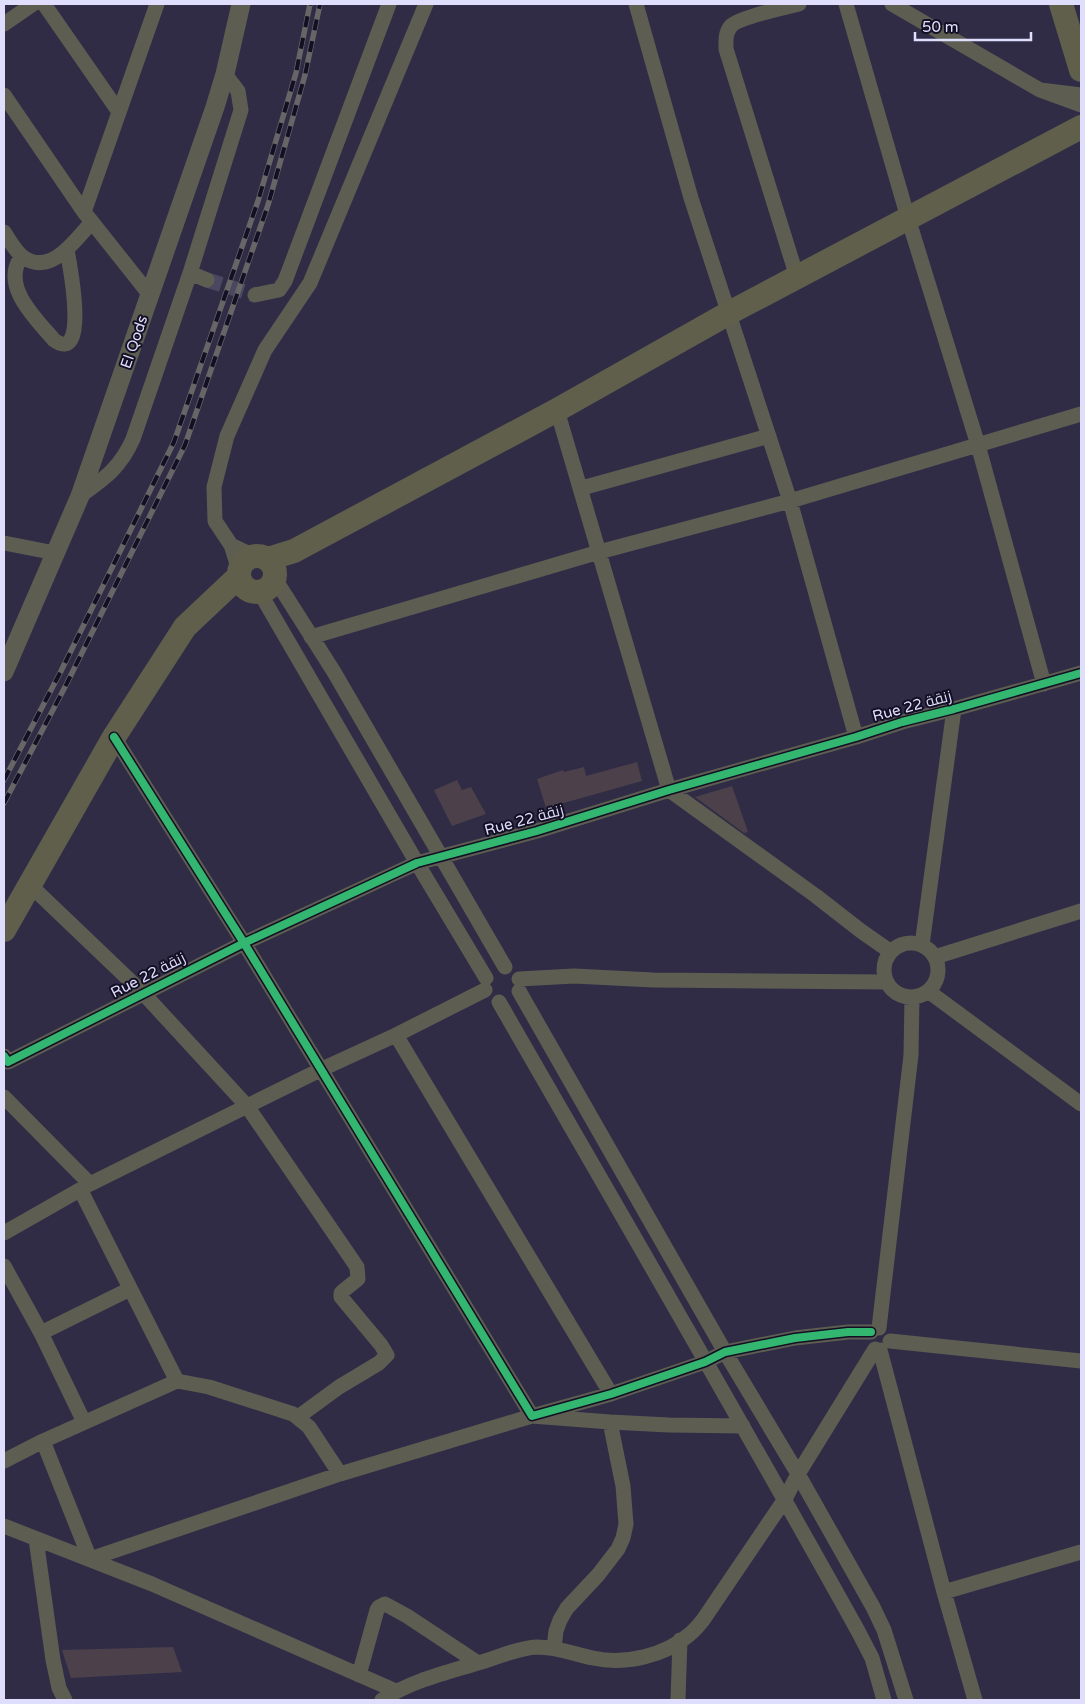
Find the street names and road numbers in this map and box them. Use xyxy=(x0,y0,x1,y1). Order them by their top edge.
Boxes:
street label: El Qods xyxy=(117,313,151,371)
street label: Rue 22 زنقة xyxy=(870,687,954,725)
street label: Rue 22 زنقة xyxy=(482,801,566,839)
street label: Rue 22 زنقة xyxy=(108,949,188,1001)

